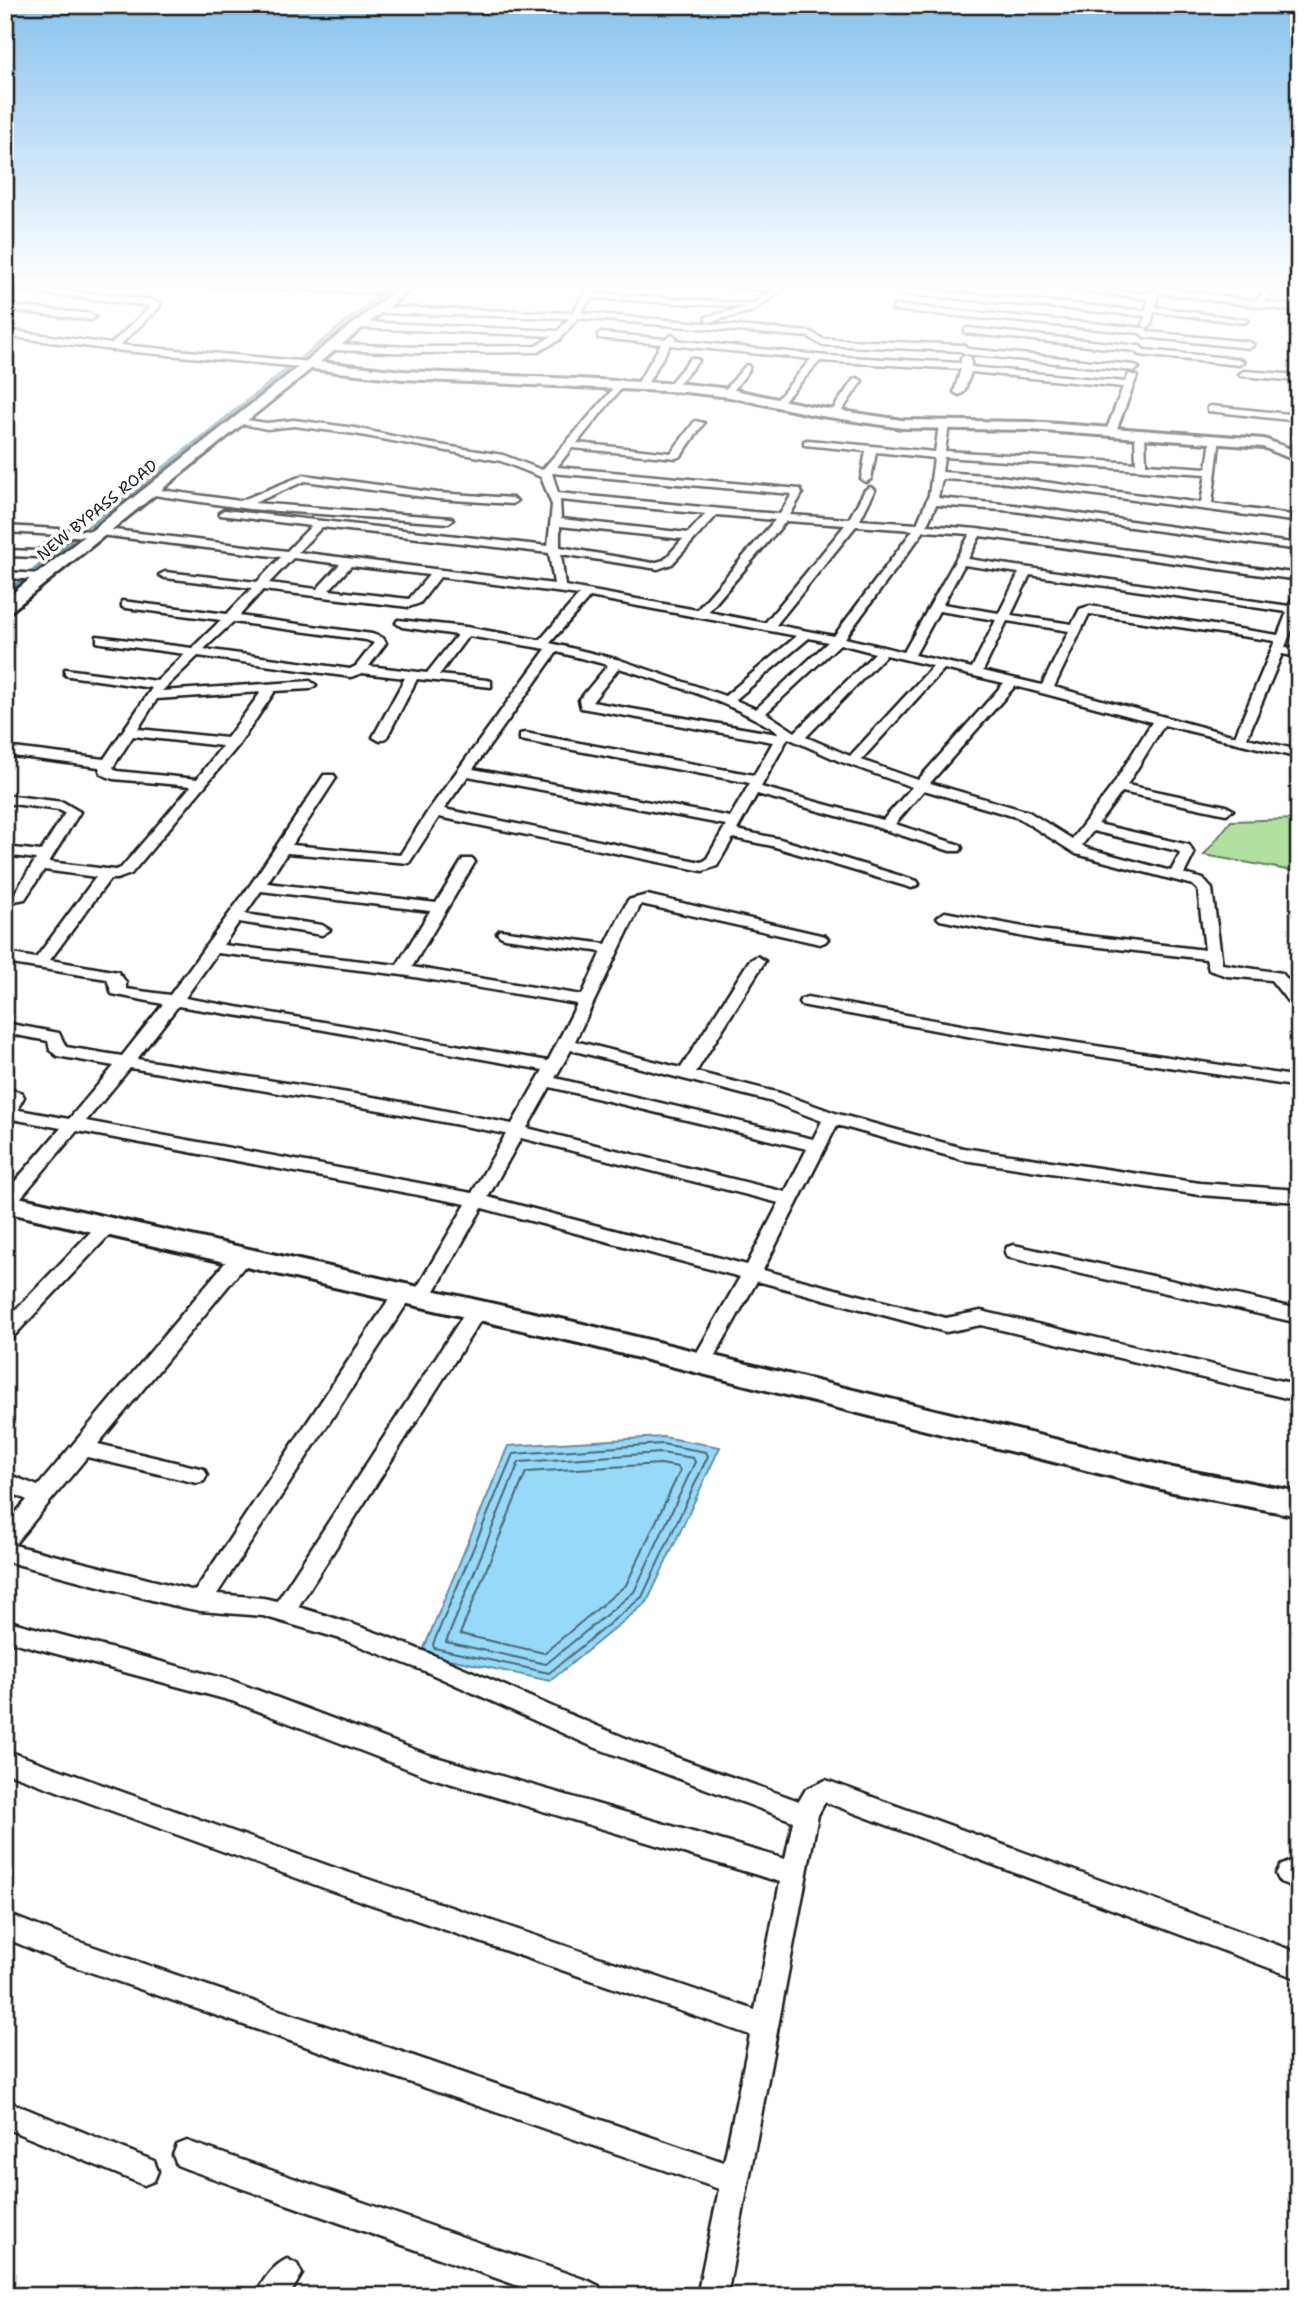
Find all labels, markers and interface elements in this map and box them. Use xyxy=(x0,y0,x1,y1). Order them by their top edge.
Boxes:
street label: NEW BYPASS ROAD xyxy=(32,455,162,565)

